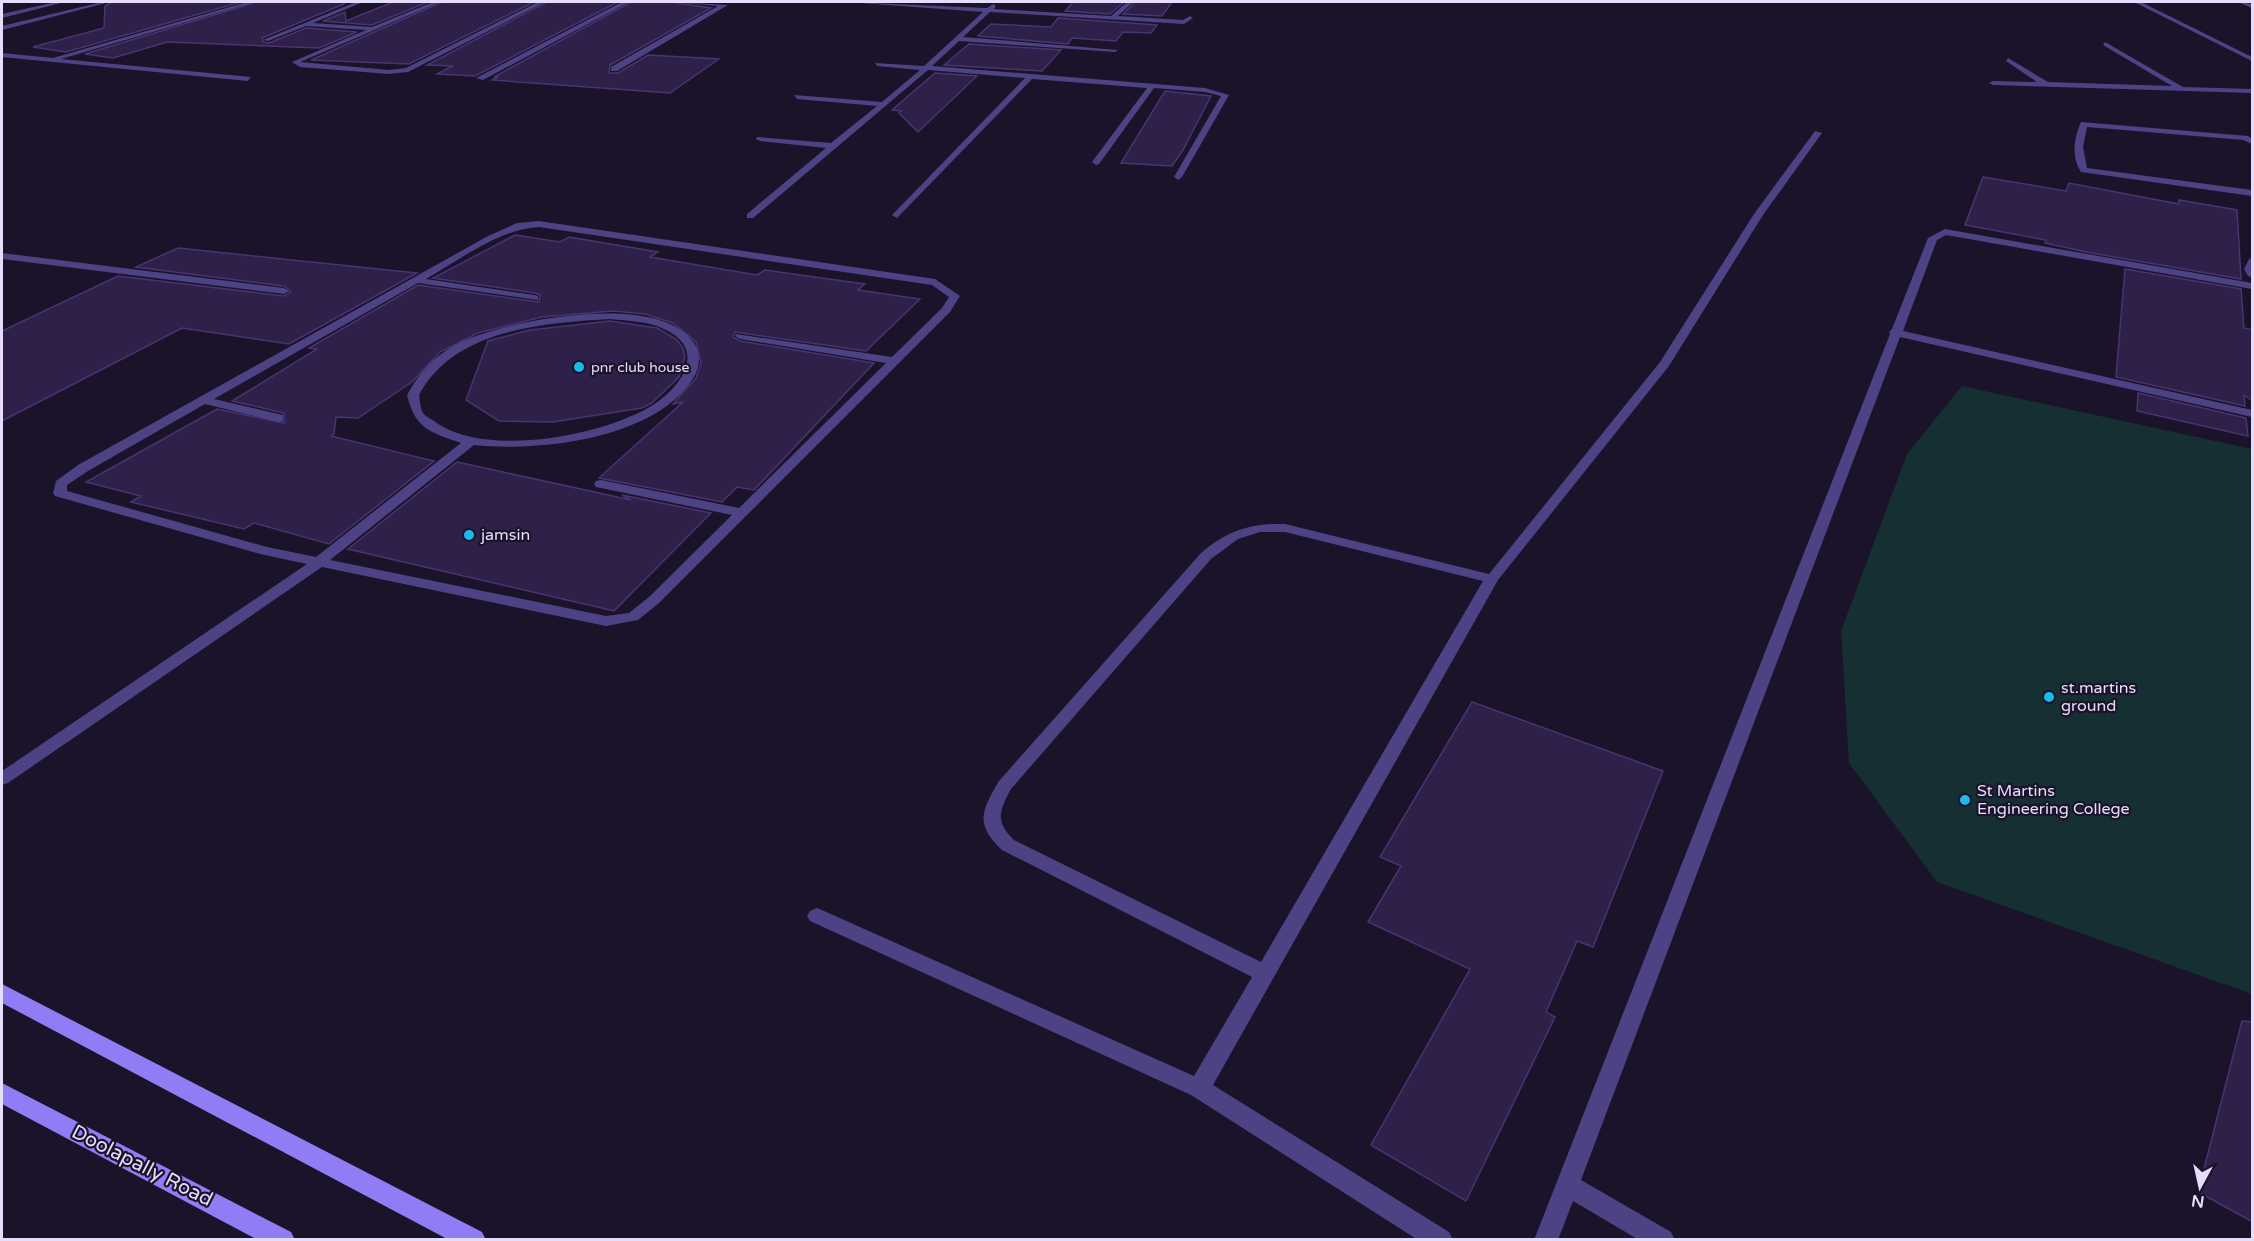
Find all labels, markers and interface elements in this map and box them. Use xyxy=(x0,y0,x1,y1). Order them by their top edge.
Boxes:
place label: pnr club house xyxy=(591,359,690,376)
marker: pnr club house xyxy=(572,360,586,374)
place label: jamsin xyxy=(480,525,530,545)
marker: jamsin xyxy=(462,528,476,542)
place label: st.martins ground xyxy=(2061,678,2136,716)
marker: st.martins ground xyxy=(2042,690,2056,704)
place label: St Martins Engineering College xyxy=(1977,781,2130,819)
marker: St Martins Engineering College xyxy=(1958,793,1972,807)
street label: Doolapally Road xyxy=(67,1120,217,1212)
north arrow xyxy=(2170,1157,2230,1217)
text: N xyxy=(2190,1190,2206,1212)

